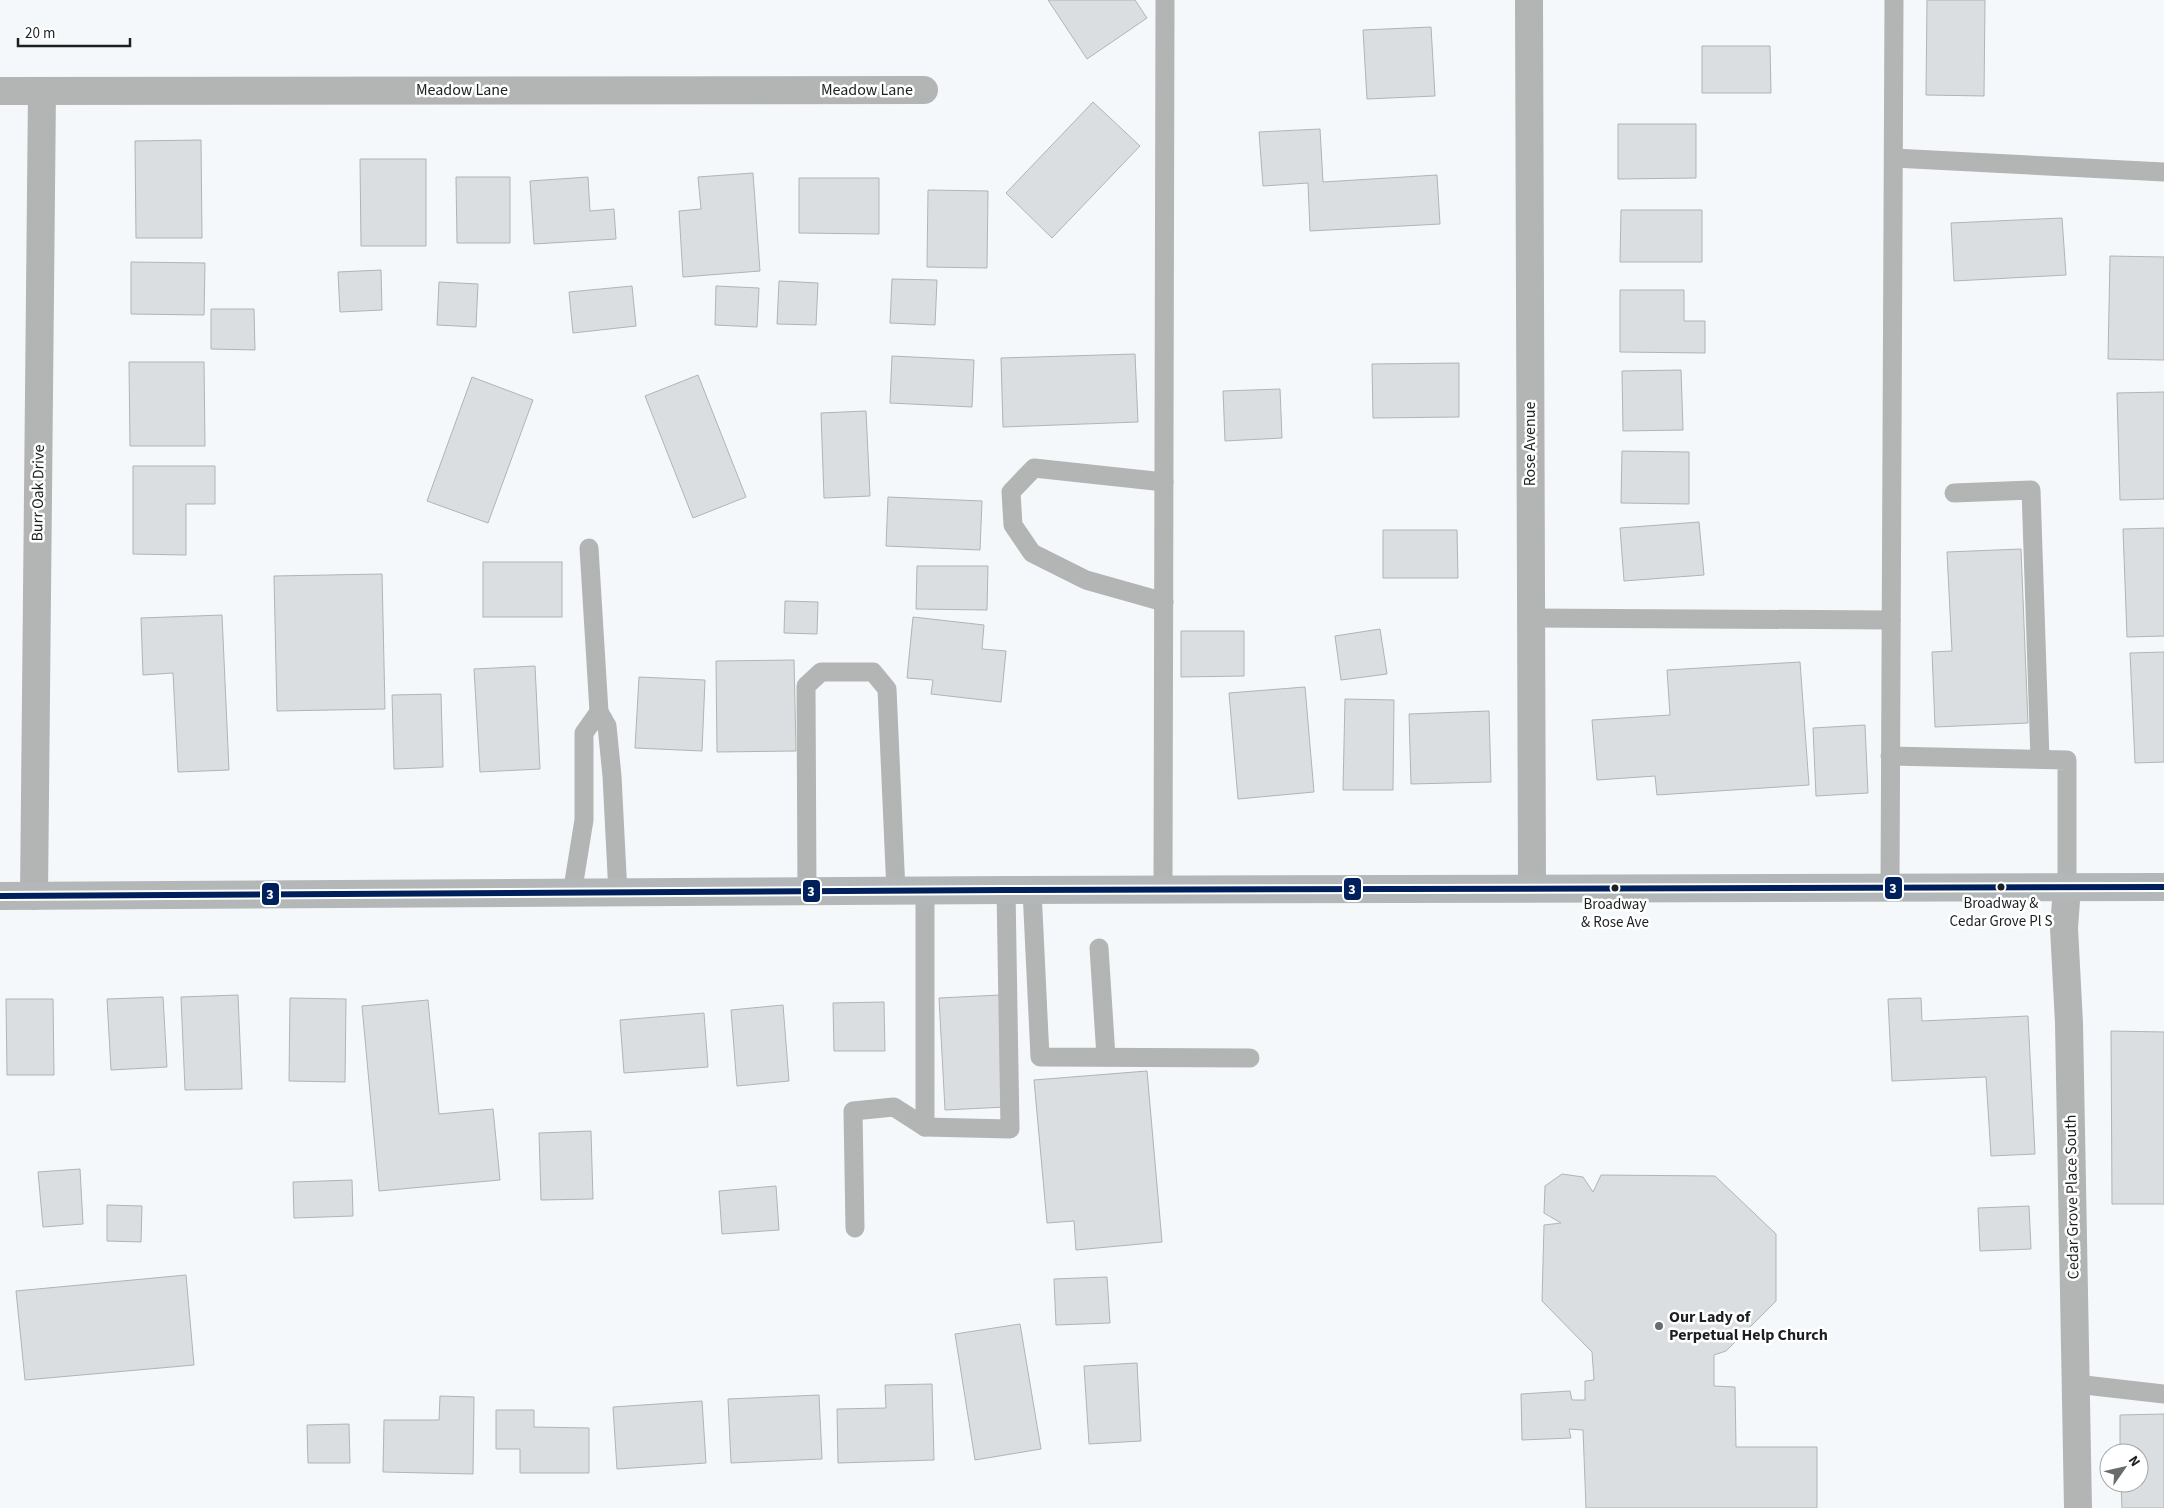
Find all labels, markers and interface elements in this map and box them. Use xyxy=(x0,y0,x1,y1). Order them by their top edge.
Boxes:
scale bar xyxy=(18,15,130,47)
text: 20 m xyxy=(25,23,55,44)
street label: Meadow Lane xyxy=(416,79,508,101)
street label: Meadow Lane xyxy=(821,79,913,101)
street label: Rose Avenue xyxy=(1519,402,1541,486)
street label: Burr Oak Drive xyxy=(26,444,50,542)
line badge: 3 xyxy=(1884,876,1903,900)
line badge: 3 xyxy=(1343,877,1362,901)
line badge: 3 xyxy=(802,879,821,903)
text: 3 xyxy=(1889,879,1897,899)
text: 3 xyxy=(1348,880,1356,900)
line badge: 3 xyxy=(261,882,280,906)
text: 3 xyxy=(807,882,815,902)
marker: Broadway & Cedar Grove Pl S xyxy=(1996,882,2006,892)
marker: Broadway & Rose Ave xyxy=(1610,883,1620,893)
text: 3 xyxy=(266,885,274,905)
place label: Broadway & Cedar Grove Pl S xyxy=(1949,893,2053,932)
place label: Broadway & Rose Ave xyxy=(1581,894,1649,933)
street label: Cedar Grove Place South xyxy=(2060,1115,2084,1279)
place label: Our Lady of Perpetual Help Church xyxy=(1669,1306,1828,1346)
marker: Our Lady of Perpetual Help Church xyxy=(1653,1320,1665,1332)
north arrow xyxy=(2099,1443,2149,1493)
text: N xyxy=(2123,1452,2145,1471)

